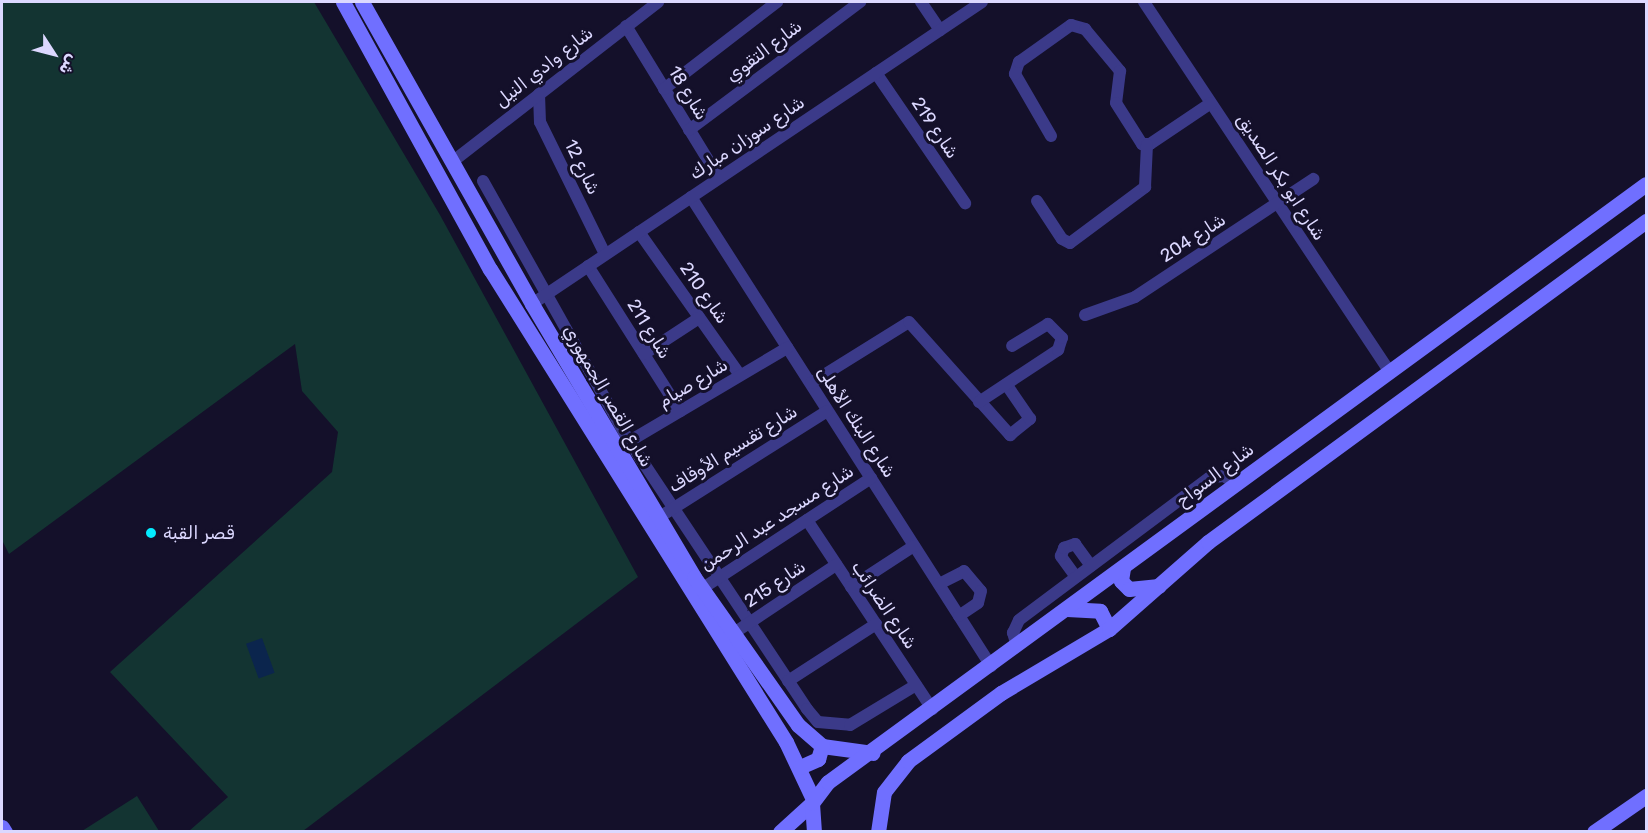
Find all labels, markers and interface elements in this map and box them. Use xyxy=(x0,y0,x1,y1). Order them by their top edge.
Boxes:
street label: شارع التقوي xyxy=(722,15,806,87)
street label: شارع وادي النيل xyxy=(491,22,597,112)
north arrow xyxy=(24,24,84,84)
text: ش xyxy=(55,51,83,79)
street label: شارع 18 xyxy=(663,62,713,124)
street label: شارع سوزان مبارك xyxy=(685,91,809,185)
street label: شارع 219 xyxy=(907,93,963,163)
street label: شارع ابو بكر الصديق xyxy=(1232,110,1330,244)
street label: شارع 12 xyxy=(559,136,605,198)
street label: شارع 204 xyxy=(1156,209,1230,267)
street label: شارع 210 xyxy=(675,258,733,328)
street label: شارع 211 xyxy=(622,295,676,363)
street label: شارع القصر الجمهوري xyxy=(559,321,657,471)
street label: شارع صيام xyxy=(654,354,732,412)
street label: شارع البنك الأهلى xyxy=(812,362,900,482)
street label: شارع تقسيم الأوقاف xyxy=(665,401,801,497)
street label: شارع السواح xyxy=(1172,439,1258,511)
street label: شارع مسجد عبد الرحمن xyxy=(696,460,858,576)
place label: قصر القبة xyxy=(163,522,234,544)
marker: قصر القبة xyxy=(144,526,158,540)
street label: شارع 215 xyxy=(740,556,810,612)
street label: شارع الضرائب xyxy=(847,557,921,653)

